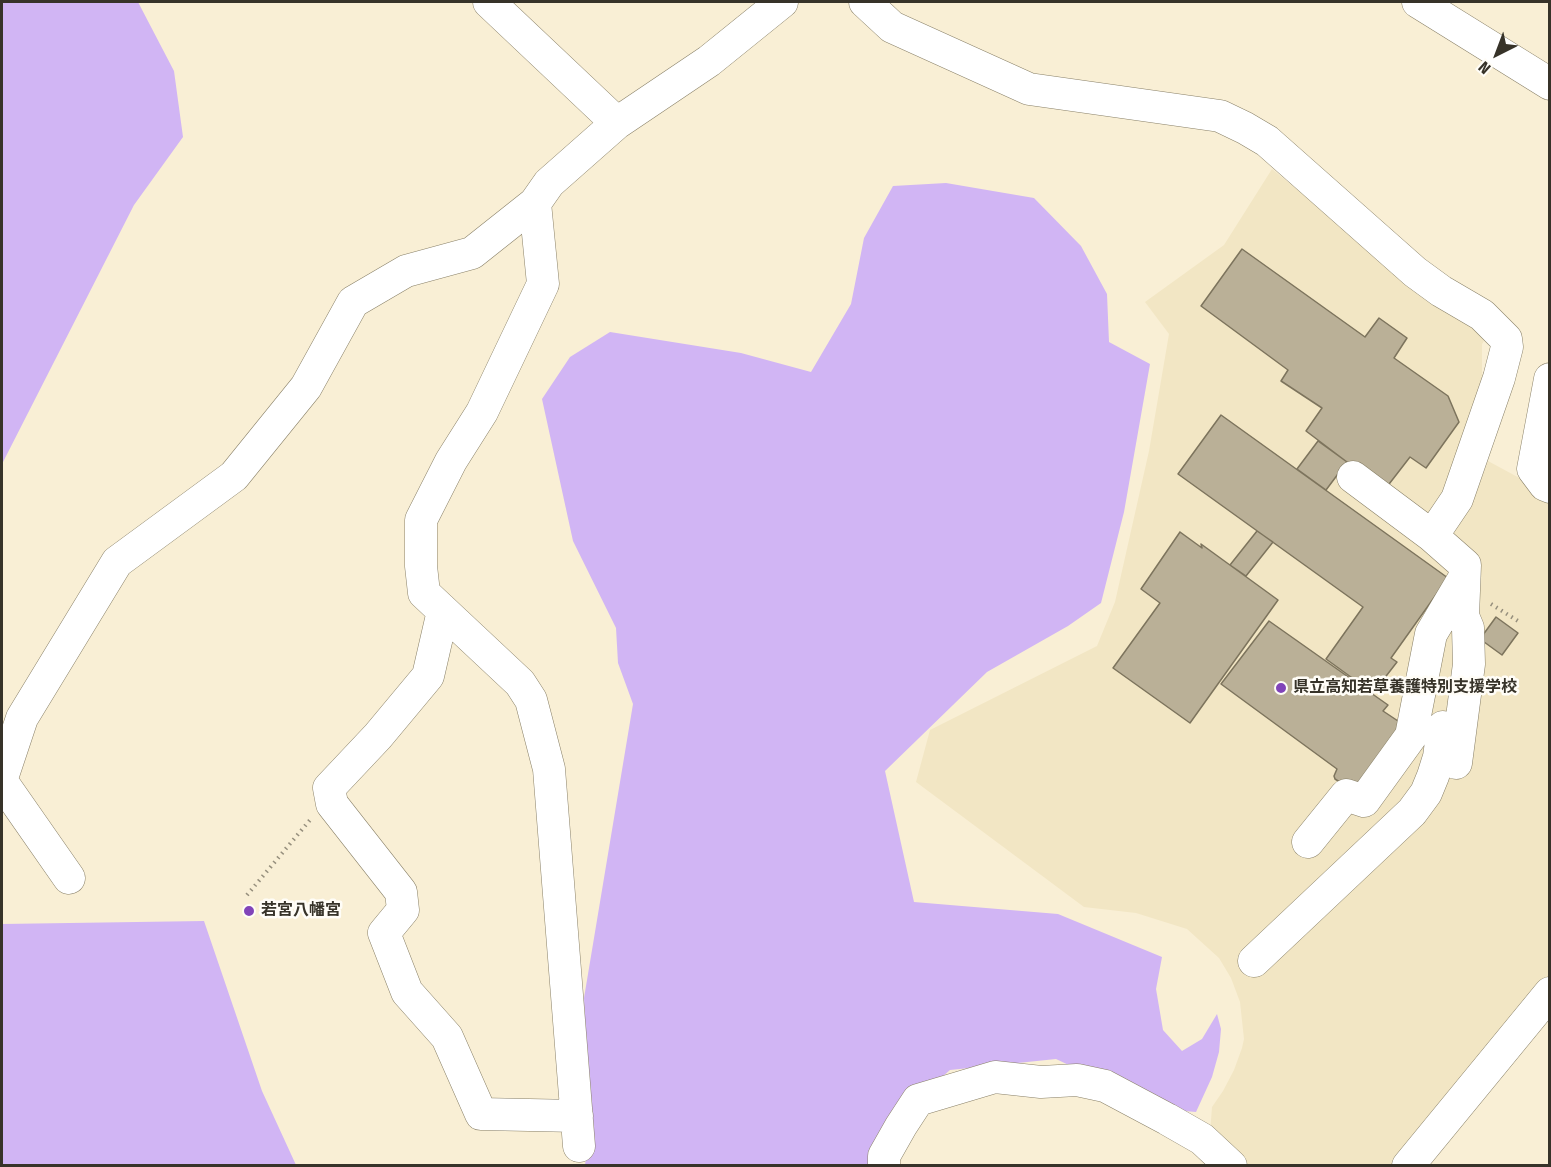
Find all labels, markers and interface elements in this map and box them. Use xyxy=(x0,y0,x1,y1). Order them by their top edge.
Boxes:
north arrow xyxy=(1467,24,1527,84)
text: N xyxy=(1475,57,1495,78)
place label: 県立高知若草養護特別支援学校 xyxy=(1293,678,1517,698)
marker: 県立高知若草養護特別支援学校 xyxy=(1274,681,1288,695)
place label: 若宮八幡宮 xyxy=(261,901,341,921)
marker: 若宮八幡宮 xyxy=(242,904,256,918)

